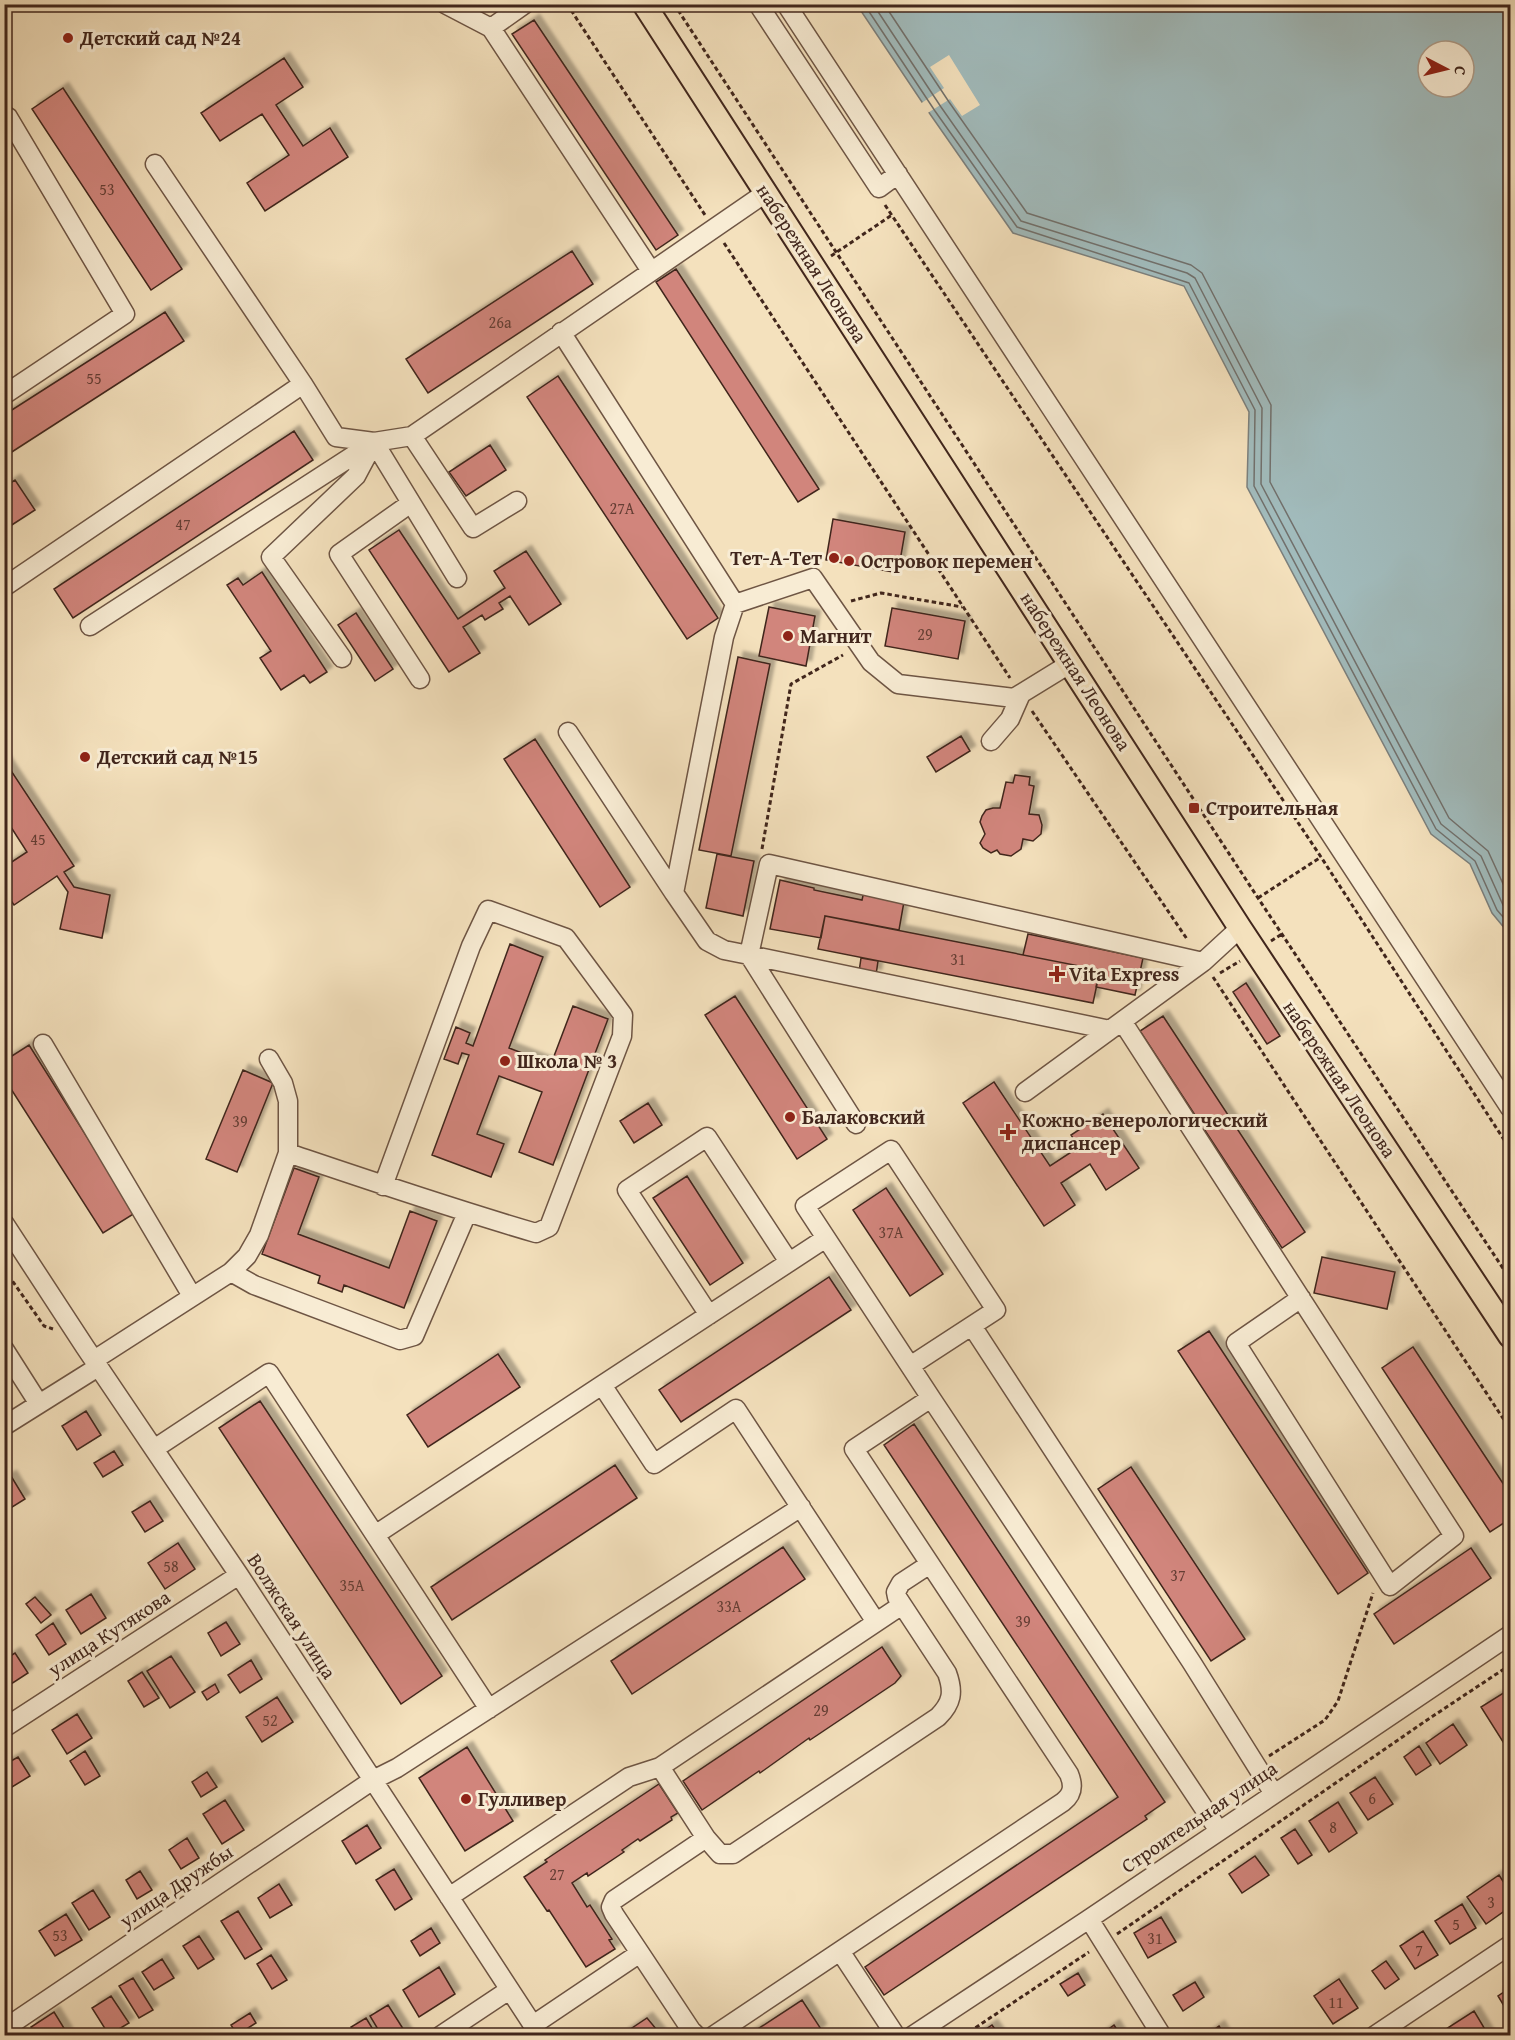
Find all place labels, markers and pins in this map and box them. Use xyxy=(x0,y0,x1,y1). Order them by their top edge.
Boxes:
place label: Детский сад №24 xyxy=(79,23,241,52)
marker: Детский сад №24 xyxy=(61,31,75,45)
place label: Тет-А-Тет xyxy=(730,543,822,572)
place label: Островок перемен xyxy=(861,546,1033,575)
marker: Тет-А-Тет xyxy=(827,551,841,565)
marker: Островок перемен xyxy=(842,554,856,568)
place label: Магнит xyxy=(800,621,872,650)
marker: Магнит xyxy=(781,629,795,643)
place label: Детский сад №15 xyxy=(96,742,258,771)
marker: Детский сад №15 xyxy=(78,750,92,764)
place label: Строительная xyxy=(1206,793,1339,822)
marker: Строительная xyxy=(1187,801,1201,815)
place label: Vita Express xyxy=(1069,959,1179,988)
marker: Vita Express xyxy=(1050,967,1064,981)
place label: Школа № 3 xyxy=(517,1046,617,1075)
marker: Школа № 3 xyxy=(498,1054,512,1068)
place label: Балаковский xyxy=(802,1102,925,1131)
place label: Кожно-венерологический диспансер xyxy=(1022,1105,1268,1157)
marker: Балаковский xyxy=(783,1110,797,1124)
marker: Кожно-венерологический диспансер xyxy=(999,1123,1017,1141)
place label: Гулливер xyxy=(478,1784,567,1813)
marker: Гулливер xyxy=(459,1792,473,1806)

